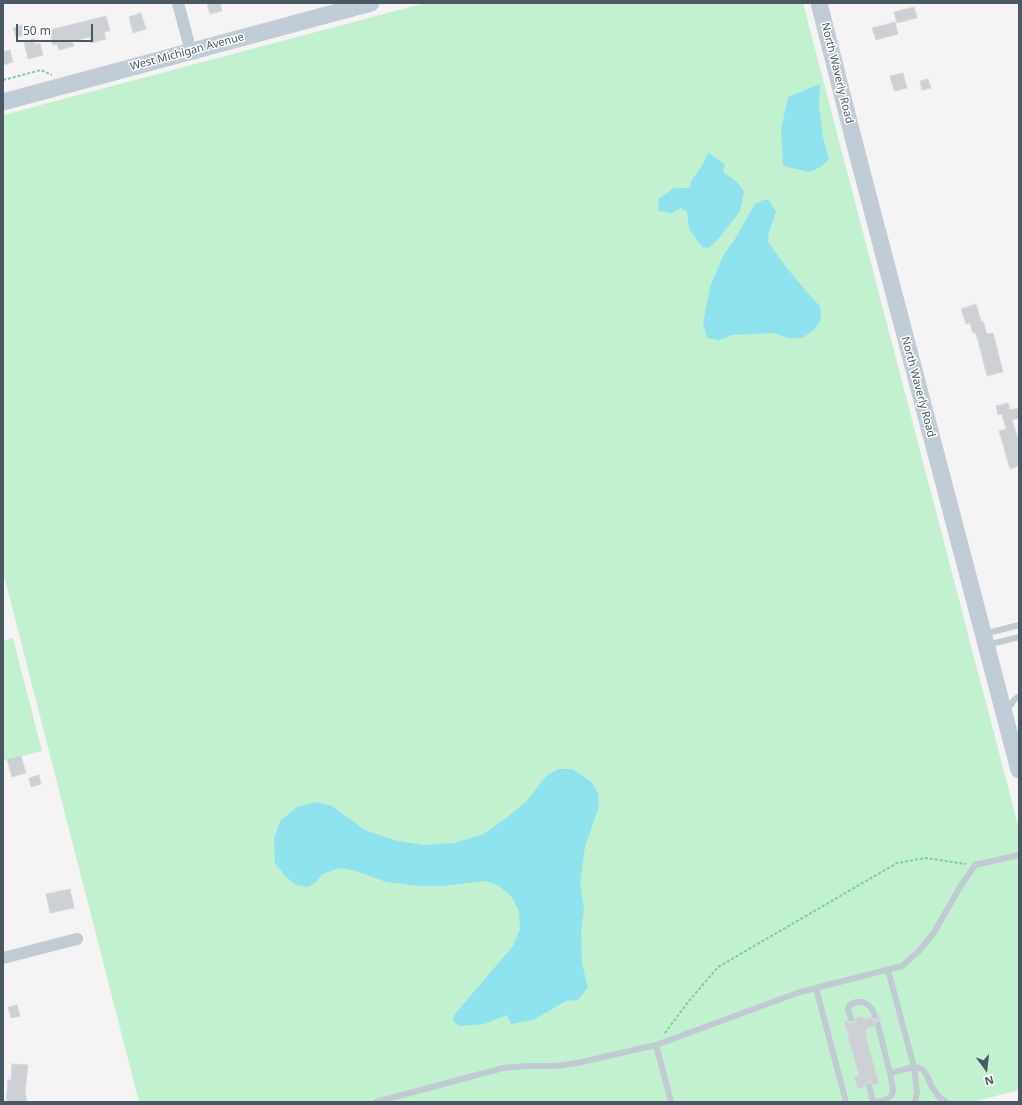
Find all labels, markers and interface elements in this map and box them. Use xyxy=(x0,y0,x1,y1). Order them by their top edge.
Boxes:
scale bar xyxy=(18,16,95,42)
street label: North Waverly Road xyxy=(818,21,856,125)
text: 50 m xyxy=(23,22,51,39)
street label: West Michigan Avenue xyxy=(129,30,245,74)
street label: North Waverly Road xyxy=(898,335,938,439)
north arrow xyxy=(966,1049,1006,1089)
text: N xyxy=(983,1073,996,1089)

